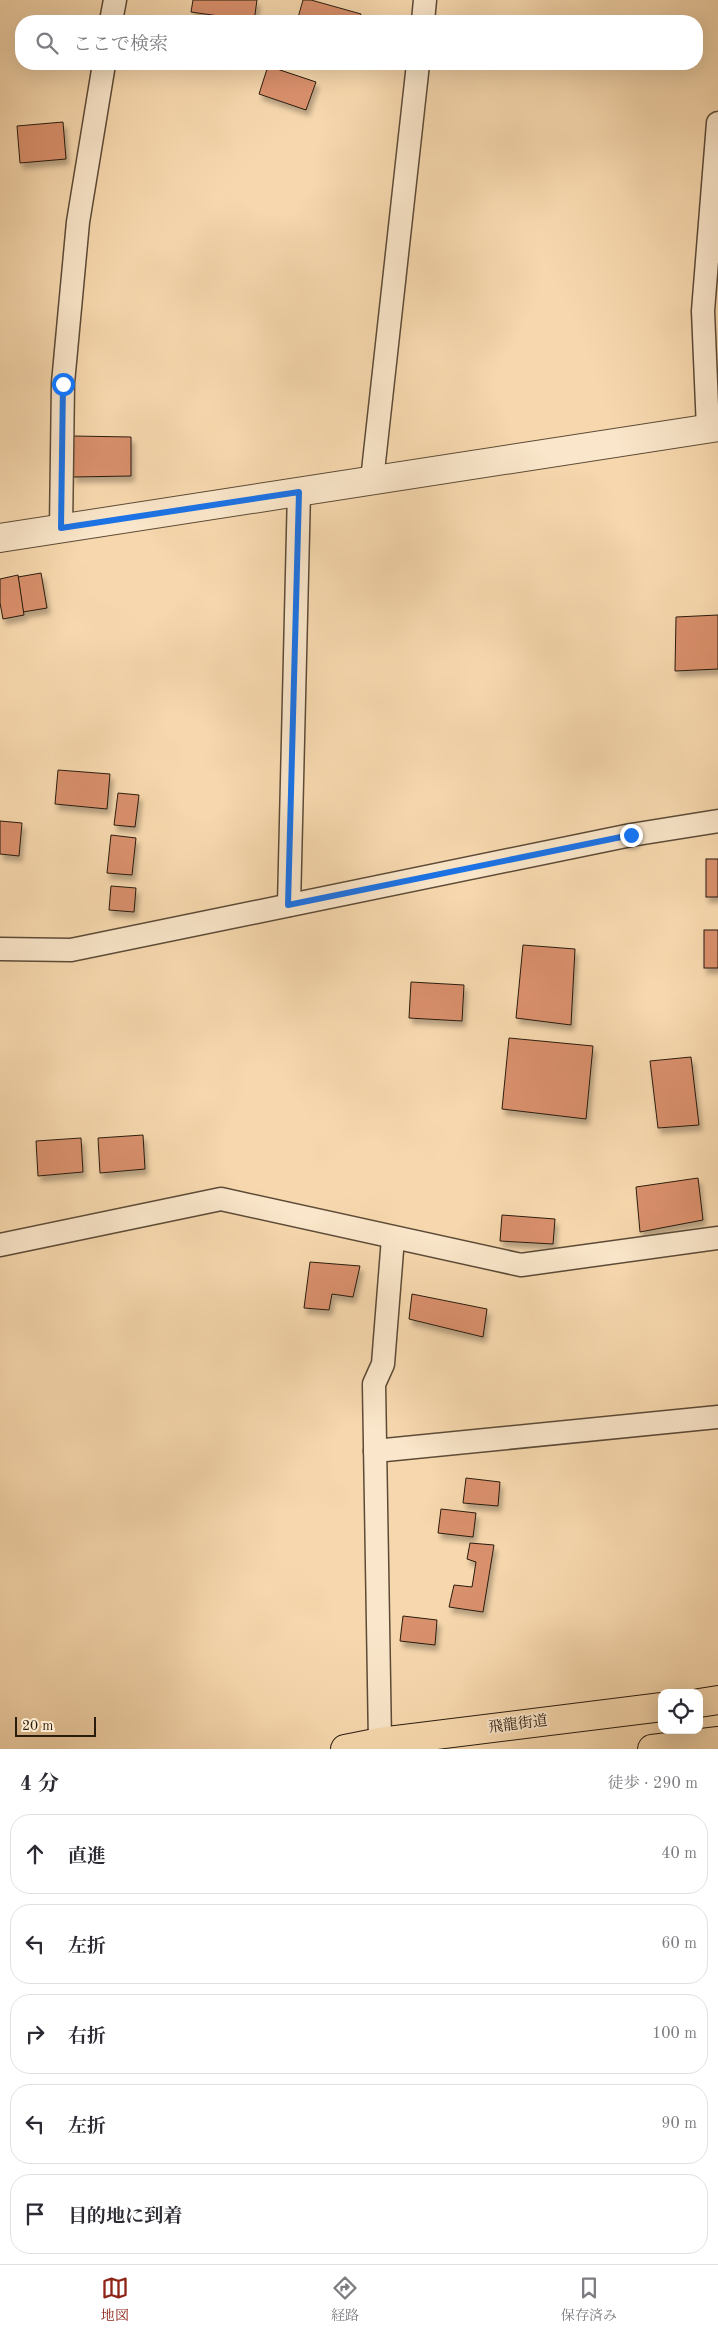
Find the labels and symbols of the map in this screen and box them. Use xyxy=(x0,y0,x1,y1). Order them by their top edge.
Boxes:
route start xyxy=(52,373,75,396)
route end xyxy=(620,824,643,847)
street label: 飛龍街道 xyxy=(487,1712,549,1736)
scale bar xyxy=(15,1714,96,1737)

